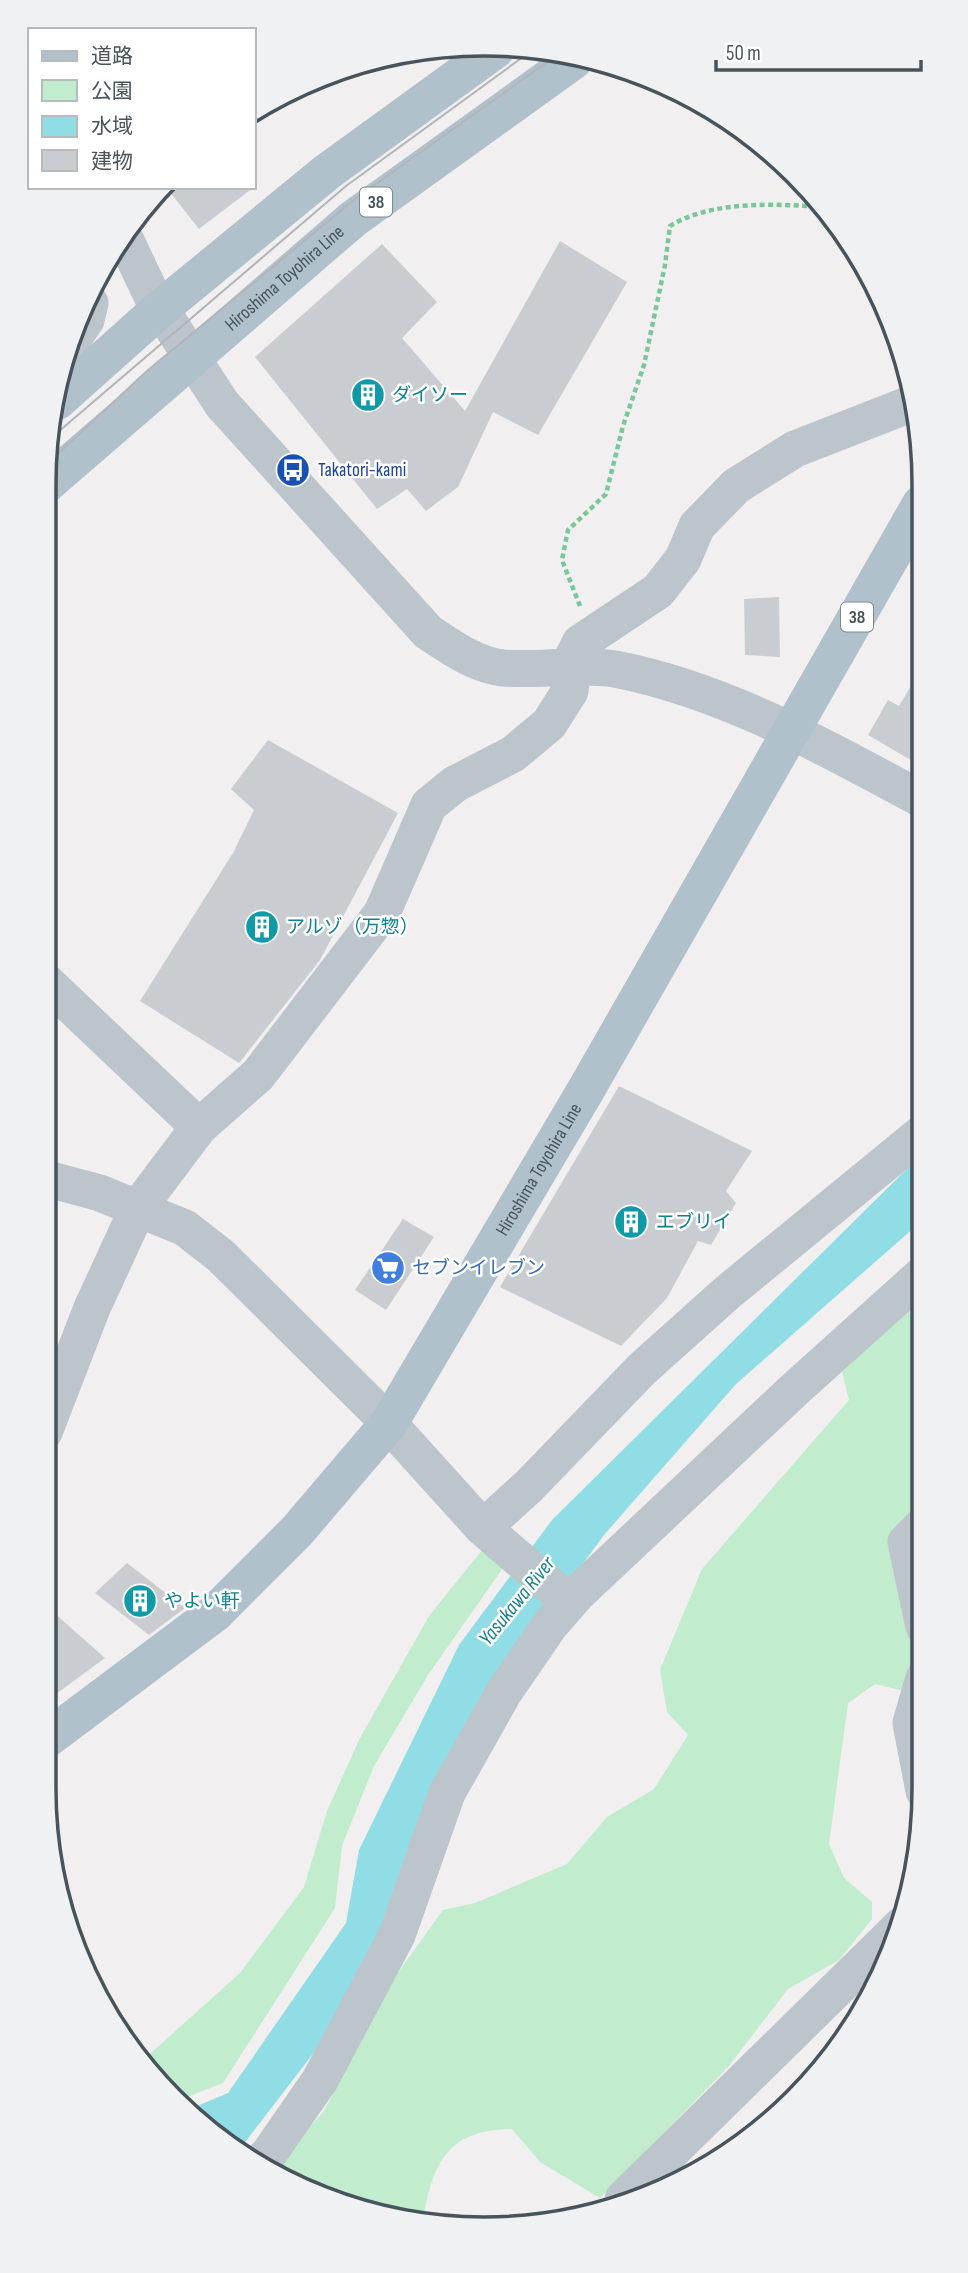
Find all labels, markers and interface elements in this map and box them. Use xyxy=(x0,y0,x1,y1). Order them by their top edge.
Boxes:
legend xyxy=(28,28,256,189)
scale bar xyxy=(716,28,921,72)
text: 50 m xyxy=(726,41,761,66)
text: 道路 xyxy=(91,44,133,69)
text: 公園 xyxy=(91,79,133,104)
text: 水域 xyxy=(91,114,133,139)
text: 建物 xyxy=(91,149,133,174)
road number: 38 xyxy=(360,188,392,216)
street label: Hiroshima Toyohira Line xyxy=(220,220,349,336)
building icon: ダイソー xyxy=(349,376,387,414)
place label: ダイソー xyxy=(392,384,468,407)
bus stop icon: Takatori-kami xyxy=(274,451,312,489)
place label: Takatori-kami xyxy=(318,459,406,482)
road number: 38 xyxy=(841,602,873,632)
building icon: アルゾ（万惣） xyxy=(243,908,281,946)
place label: アルゾ（万惣） xyxy=(286,916,419,939)
street label: Hiroshima Toyohira Line xyxy=(491,1099,587,1240)
building icon: エブリイ xyxy=(612,1203,650,1241)
place label: エブリイ xyxy=(656,1211,732,1234)
supermarket icon: セブンイレブン xyxy=(369,1249,407,1287)
place label: セブンイレブン xyxy=(412,1257,545,1280)
water label: Yasukawa River xyxy=(474,1551,561,1650)
building icon: やよい軒 xyxy=(121,1582,159,1620)
place label: やよい軒 xyxy=(164,1590,240,1613)

